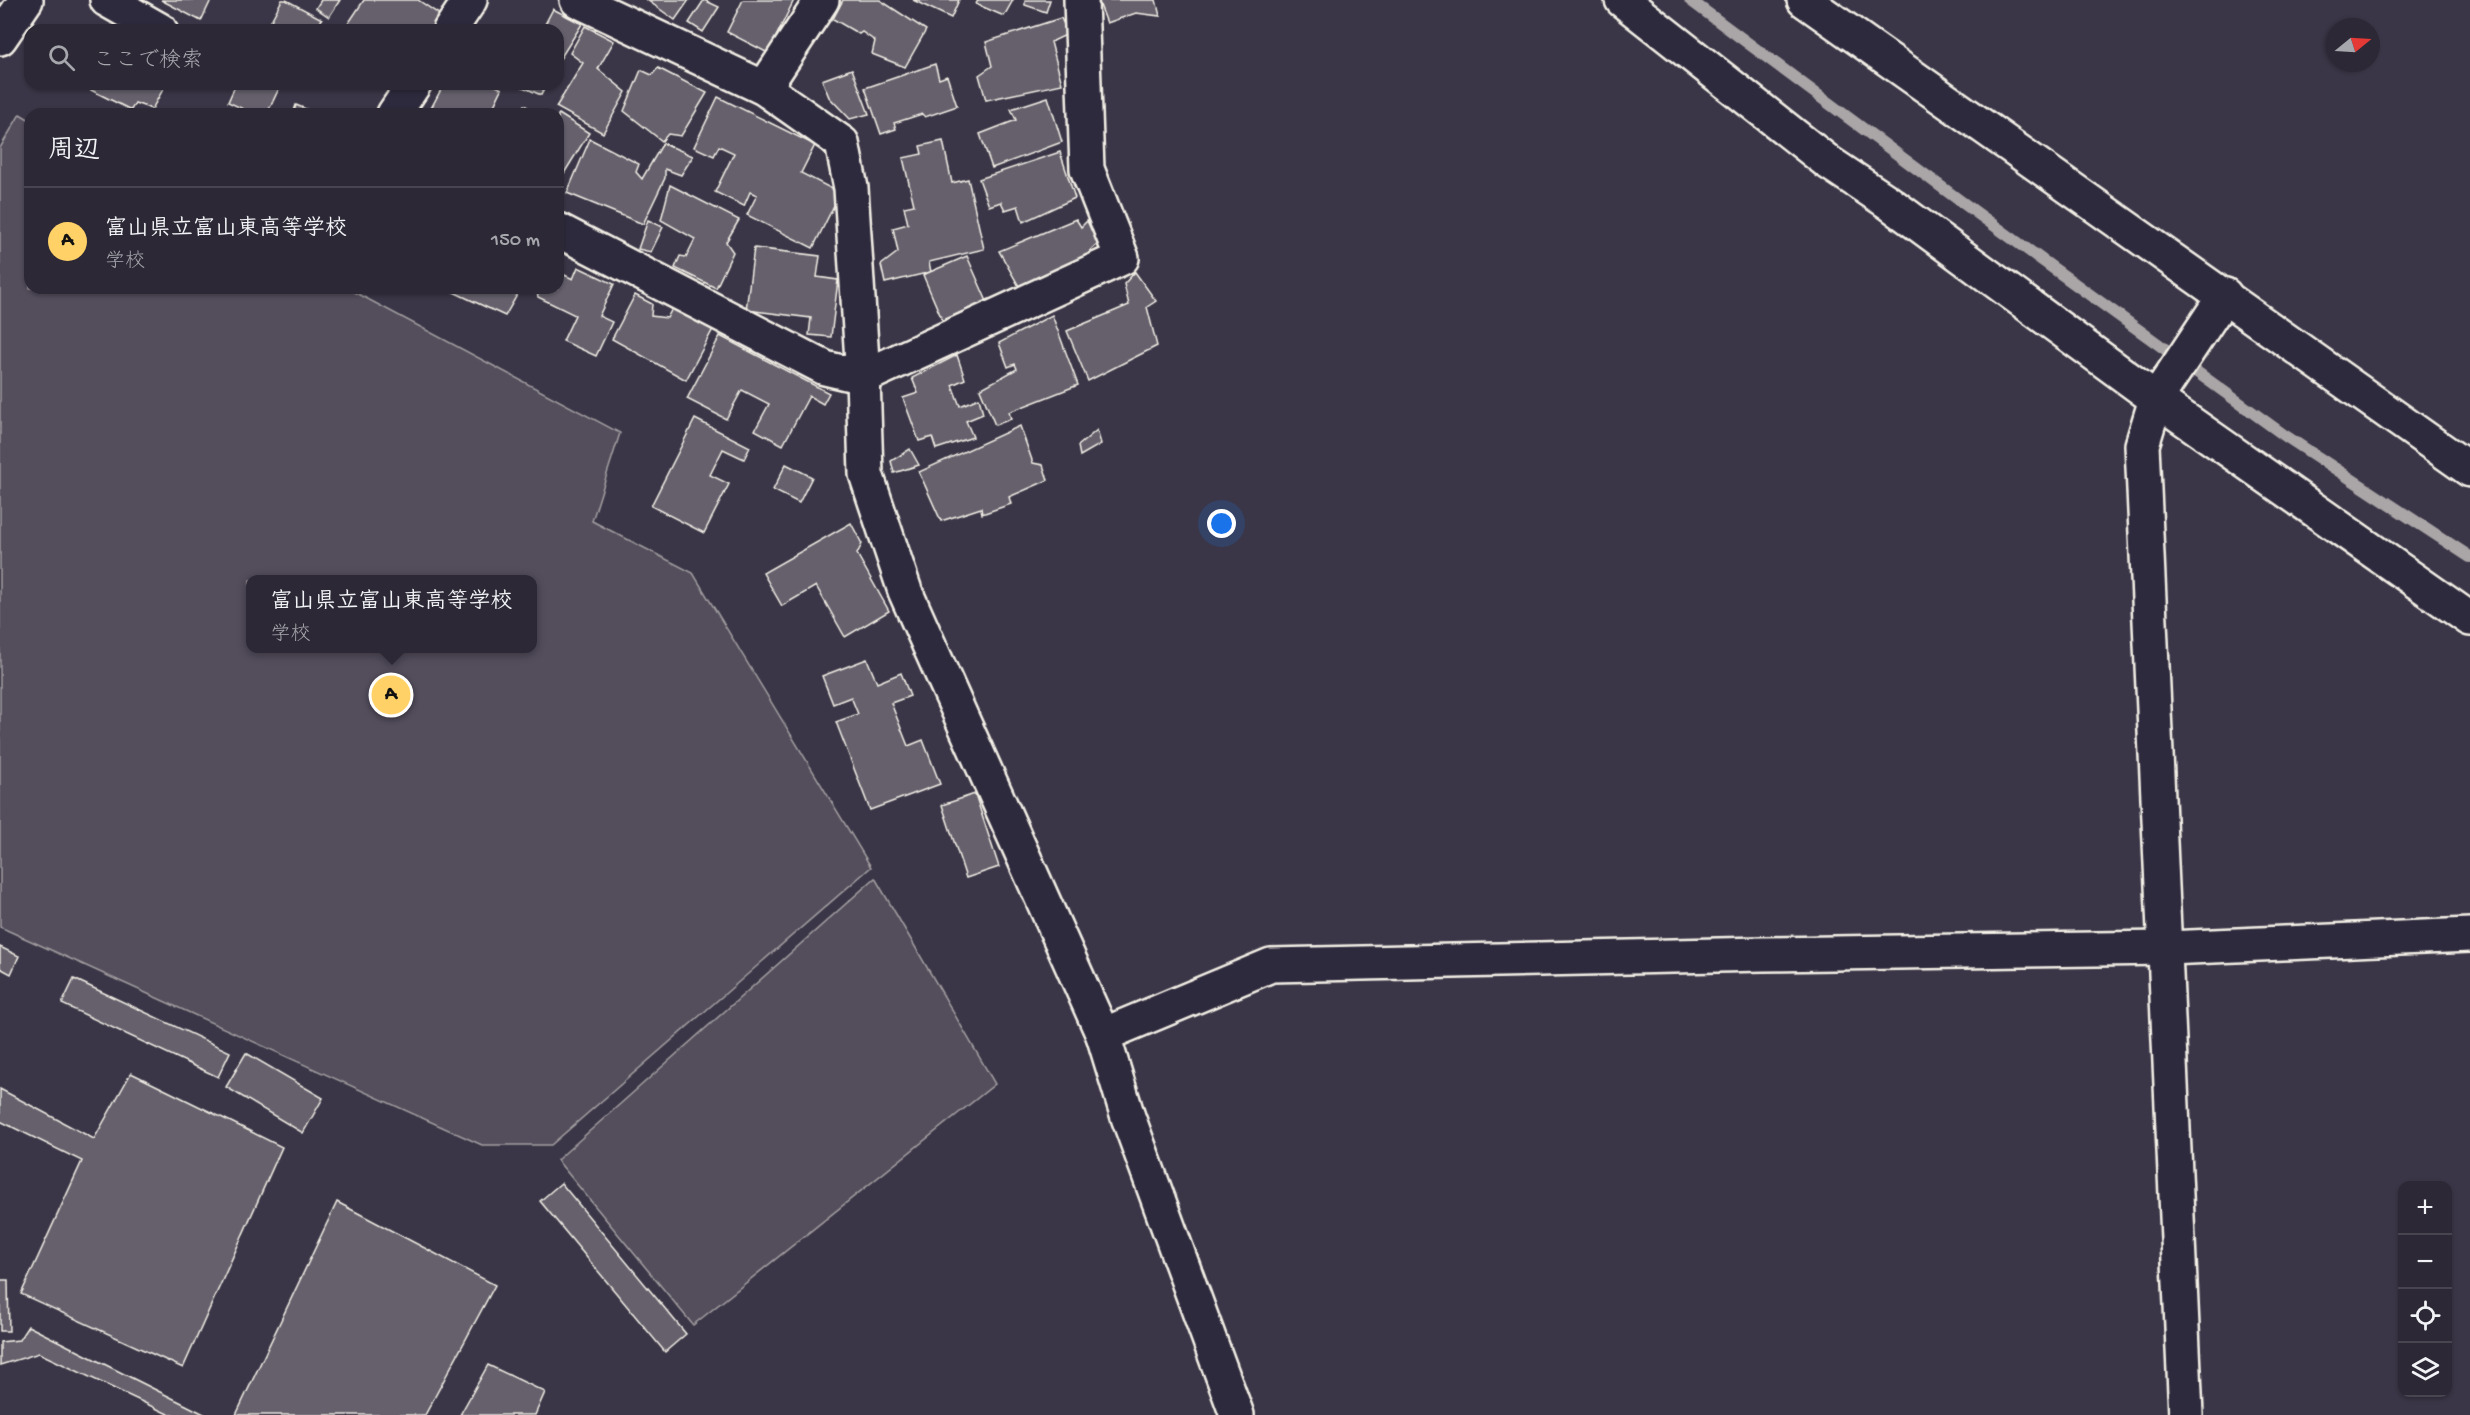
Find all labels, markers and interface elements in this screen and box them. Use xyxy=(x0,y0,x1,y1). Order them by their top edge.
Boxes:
north arrow xyxy=(2326,18,2380,72)
search box xyxy=(24,24,564,90)
icon: search xyxy=(45,41,78,74)
text: ここで検索 xyxy=(93,49,203,75)
text: 周辺 xyxy=(48,137,100,168)
text: 富山県立富山東高等学校 xyxy=(105,217,347,243)
text: A xyxy=(62,230,73,253)
text: 150 m xyxy=(491,230,540,253)
text: 学校 xyxy=(105,251,145,274)
your location xyxy=(1207,509,1236,538)
popup xyxy=(246,575,537,653)
text: 富山県立富山東高等学校 xyxy=(270,590,513,616)
text: 学校 xyxy=(270,624,310,647)
pin: A xyxy=(372,672,410,718)
map controls xyxy=(2398,1181,2452,1397)
button: + xyxy=(2398,1181,2452,1235)
button: − xyxy=(2398,1235,2452,1289)
button: locate xyxy=(2398,1289,2452,1343)
button: layers xyxy=(2398,1343,2452,1397)

